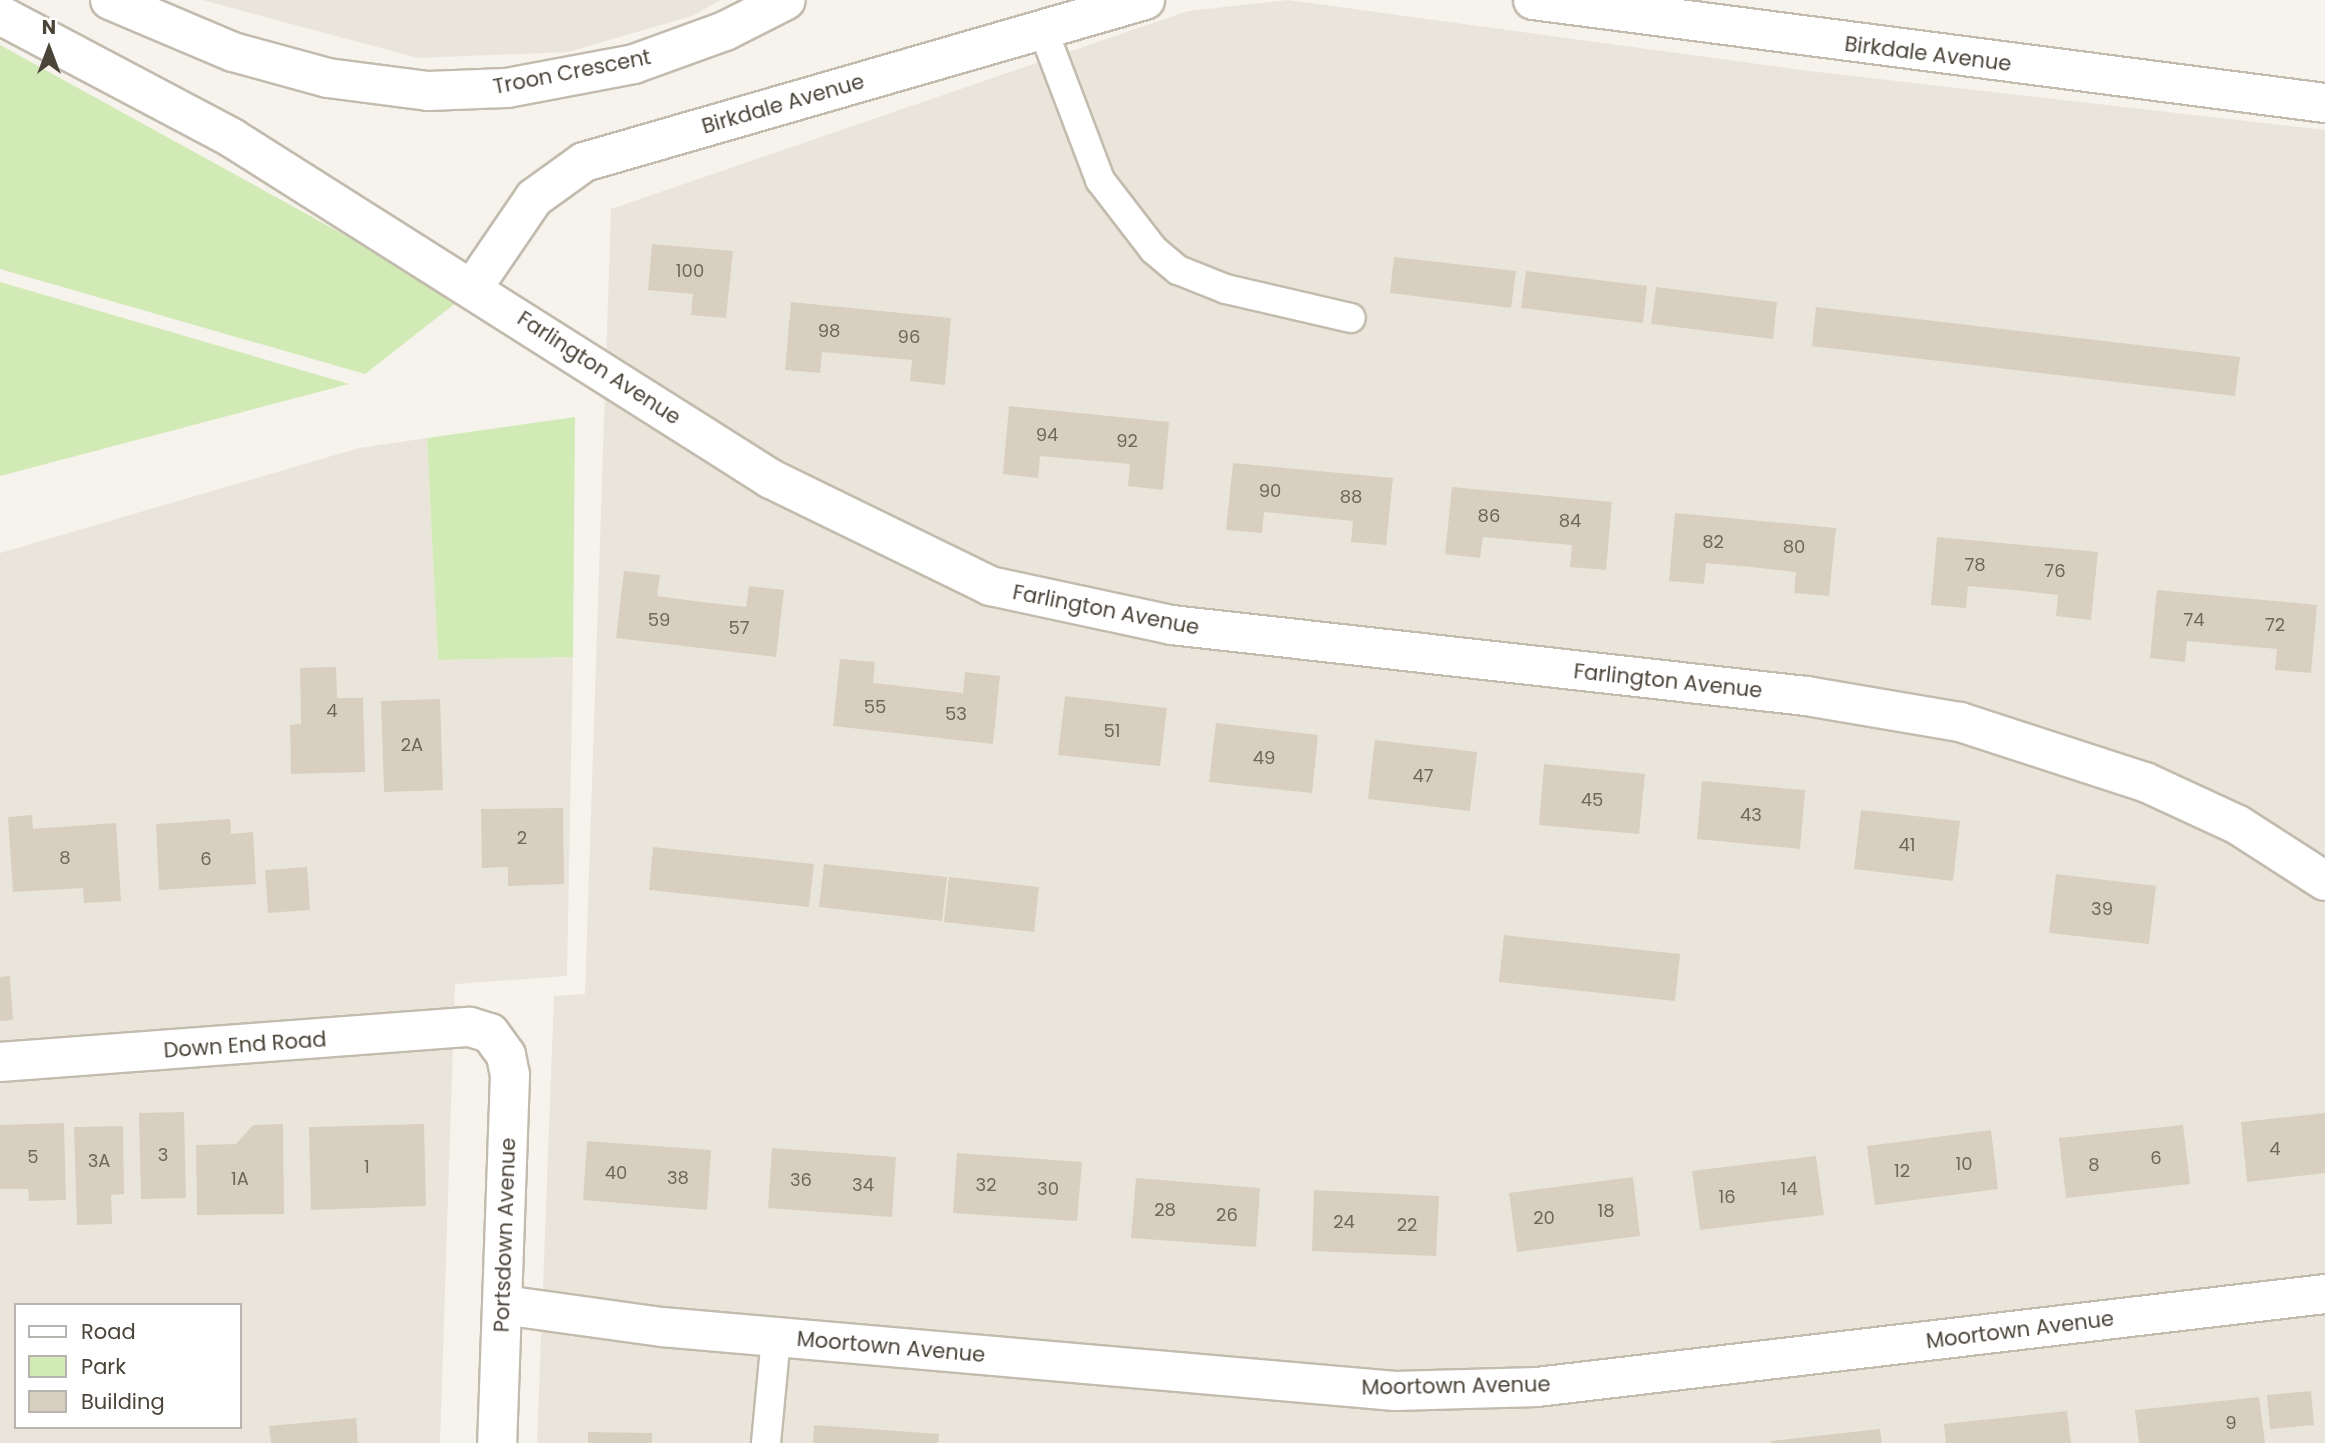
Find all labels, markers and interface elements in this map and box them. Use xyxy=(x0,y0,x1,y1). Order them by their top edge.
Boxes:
north arrow xyxy=(14,14,84,84)
text: N xyxy=(42,14,56,41)
street label: Birkdale Avenue xyxy=(1843,31,2013,77)
street label: Troon Crescent xyxy=(491,44,653,100)
street label: Birkdale Avenue xyxy=(699,69,867,139)
house number: 100 xyxy=(676,260,704,282)
street label: Farlington Avenue xyxy=(513,306,685,430)
house number: 98 xyxy=(818,320,840,342)
house number: 96 xyxy=(898,326,920,348)
house number: 94 xyxy=(1036,424,1058,446)
house number: 92 xyxy=(1116,430,1138,452)
house number: 90 xyxy=(1259,480,1281,502)
house number: 88 xyxy=(1340,486,1362,508)
house number: 86 xyxy=(1478,505,1500,527)
house number: 84 xyxy=(1559,510,1581,532)
house number: 82 xyxy=(1702,531,1724,553)
house number: 80 xyxy=(1783,536,1805,558)
house number: 78 xyxy=(1964,554,1986,576)
house number: 76 xyxy=(2044,560,2066,582)
street label: Farlington Avenue xyxy=(1011,580,1201,640)
house number: 59 xyxy=(648,609,670,631)
house number: 74 xyxy=(2183,609,2205,631)
house number: 72 xyxy=(2265,614,2285,636)
house number: 57 xyxy=(728,617,750,639)
street label: Farlington Avenue xyxy=(1572,659,1764,703)
house number: 55 xyxy=(864,696,886,718)
house number: 4 xyxy=(326,700,338,722)
house number: 53 xyxy=(945,703,967,725)
house number: 51 xyxy=(1103,720,1121,742)
house number: 2A xyxy=(401,734,423,756)
house number: 49 xyxy=(1253,747,1275,769)
house number: 47 xyxy=(1412,765,1434,787)
house number: 45 xyxy=(1581,789,1603,811)
house number: 43 xyxy=(1740,804,1762,826)
house number: 2 xyxy=(517,827,527,849)
house number: 41 xyxy=(1898,834,1916,856)
house number: 8 xyxy=(59,847,71,869)
house number: 6 xyxy=(200,848,212,870)
house number: 39 xyxy=(2091,898,2113,920)
street label: Down End Road xyxy=(163,1027,327,1063)
street label: Portsdown Avenue xyxy=(489,1137,521,1333)
house number: 4 xyxy=(2269,1138,2281,1160)
house number: 3 xyxy=(158,1144,168,1166)
house number: 5 xyxy=(27,1146,39,1168)
house number: 6 xyxy=(2150,1147,2162,1169)
house number: 3A xyxy=(88,1150,110,1172)
house number: 10 xyxy=(1955,1153,1973,1175)
house number: 8 xyxy=(2088,1154,2100,1176)
house number: 1 xyxy=(364,1156,370,1178)
house number: 12 xyxy=(1894,1160,1910,1182)
house number: 40 xyxy=(605,1162,627,1184)
house number: 38 xyxy=(667,1167,689,1189)
house number: 1A xyxy=(231,1168,249,1190)
house number: 36 xyxy=(790,1169,812,1191)
house number: 34 xyxy=(852,1174,874,1196)
house number: 32 xyxy=(976,1174,996,1196)
house number: 30 xyxy=(1037,1178,1059,1200)
house number: 14 xyxy=(1780,1178,1798,1200)
house number: 16 xyxy=(1718,1186,1736,1208)
house number: 28 xyxy=(1154,1199,1176,1221)
house number: 18 xyxy=(1597,1200,1615,1222)
house number: 26 xyxy=(1216,1204,1238,1226)
house number: 20 xyxy=(1533,1207,1555,1229)
house number: 24 xyxy=(1333,1211,1355,1233)
house number: 22 xyxy=(1397,1214,1417,1236)
legend xyxy=(14,1303,242,1429)
street label: Moortown Avenue xyxy=(1925,1306,2115,1354)
text: Road xyxy=(81,1317,136,1346)
street label: Moortown Avenue xyxy=(796,1326,986,1368)
text: Park xyxy=(81,1352,126,1381)
street label: Moortown Avenue xyxy=(1361,1372,1551,1400)
text: Building xyxy=(81,1387,165,1416)
house number: 9 xyxy=(2225,1412,2237,1434)

